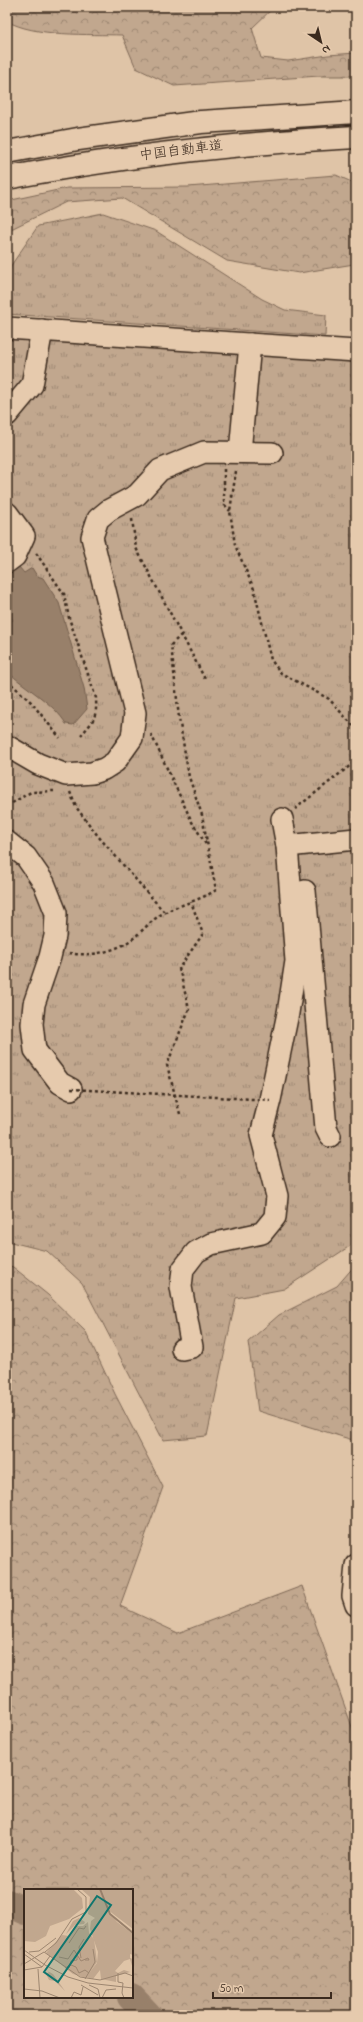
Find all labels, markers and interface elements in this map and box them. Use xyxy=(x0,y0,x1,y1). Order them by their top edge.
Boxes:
north arrow xyxy=(301,22,341,62)
text: N xyxy=(319,41,334,58)
street label: 中国自動車道 xyxy=(138,135,224,167)
inset map xyxy=(24,1889,133,1998)
scale bar xyxy=(213,1974,331,2000)
text: 50 m xyxy=(219,1980,243,1998)

